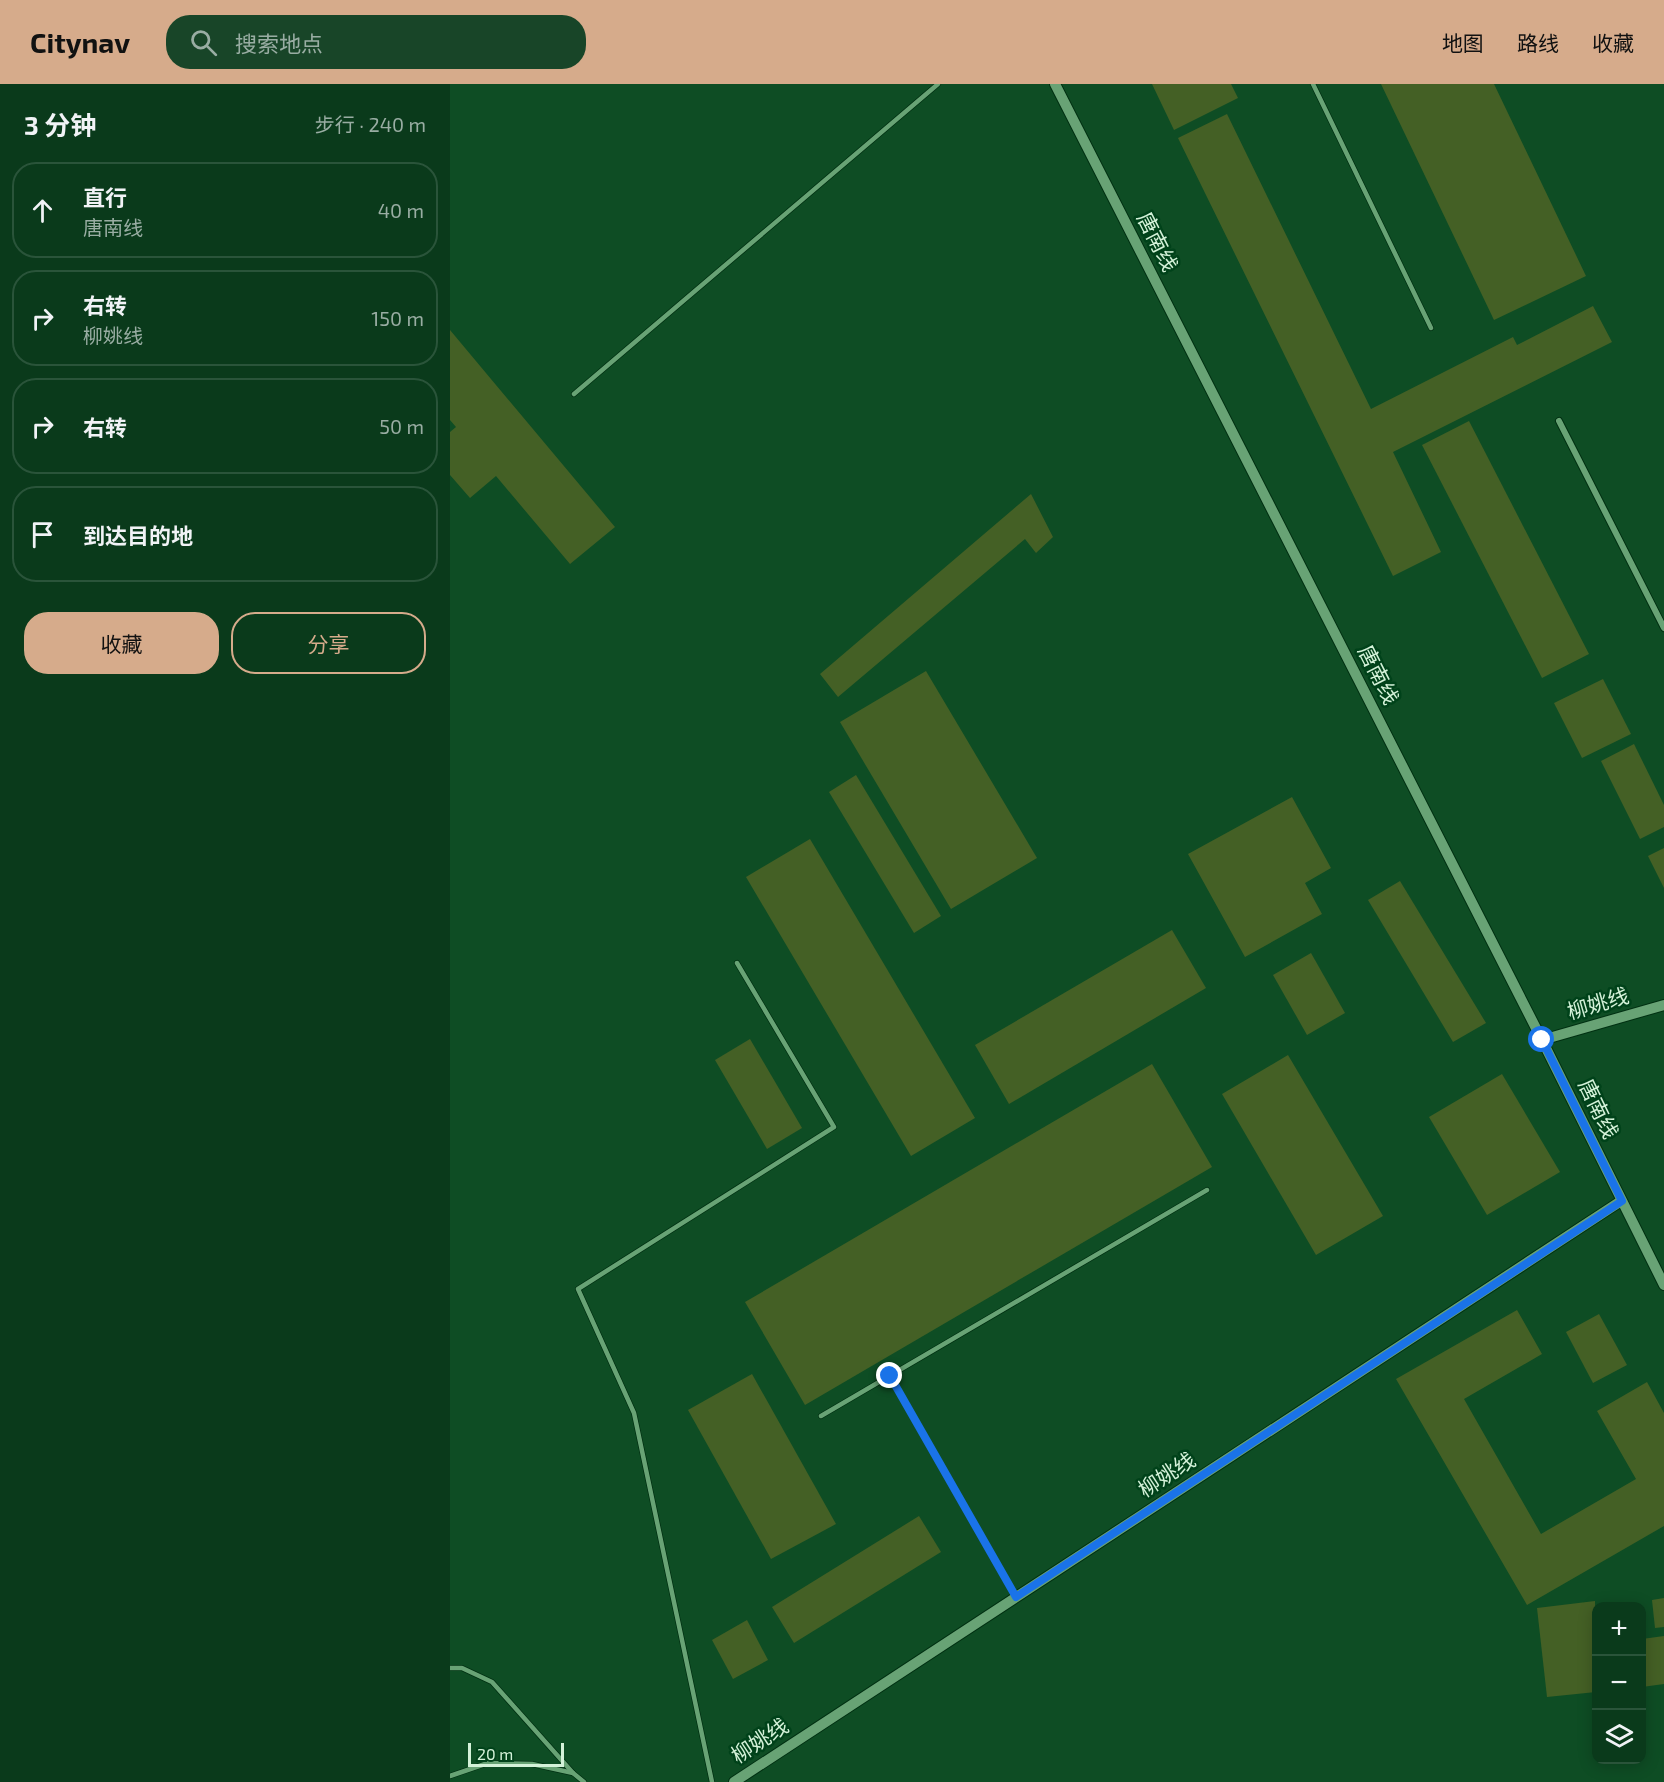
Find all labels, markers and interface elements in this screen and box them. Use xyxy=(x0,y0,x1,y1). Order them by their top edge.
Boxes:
search box xyxy=(166,15,586,69)
text: Citynav xyxy=(30,25,130,59)
icon: search xyxy=(187,26,220,59)
text: 搜索地点 xyxy=(235,30,323,56)
text: 地图 xyxy=(1442,30,1484,55)
text: 路线 xyxy=(1517,30,1559,55)
text: 收藏 xyxy=(1592,30,1634,55)
text: 3 分钟 xyxy=(24,109,96,140)
text: 步行 · 240 m xyxy=(315,112,426,136)
text: 直行 xyxy=(83,184,127,210)
icon: ahead xyxy=(26,194,59,227)
text: 40 m xyxy=(378,198,424,222)
street label: 唐南线 xyxy=(1133,208,1184,275)
text: 唐南线 xyxy=(83,215,143,239)
text: 右转 xyxy=(83,292,127,318)
icon: right xyxy=(26,302,59,335)
text: 150 m xyxy=(371,306,424,330)
text: 柳姚线 xyxy=(83,323,143,347)
icon: right xyxy=(26,410,59,443)
text: 右转 xyxy=(83,414,127,440)
text: 50 m xyxy=(379,414,424,438)
icon: arrive xyxy=(26,518,59,551)
text: 到达目的地 xyxy=(83,522,193,548)
button: 收藏 xyxy=(24,612,219,674)
button: 分享 xyxy=(231,612,426,674)
street label: 唐南线 xyxy=(1354,641,1405,708)
street label: 柳姚线 xyxy=(1564,982,1631,1023)
route start xyxy=(1528,1026,1554,1052)
street label: 唐南线 xyxy=(1574,1075,1624,1142)
route end xyxy=(876,1362,902,1388)
street label: 柳姚线 xyxy=(1133,1446,1199,1501)
map controls xyxy=(1592,1602,1646,1764)
button: + xyxy=(1592,1602,1646,1656)
button: − xyxy=(1592,1656,1646,1710)
button: layers xyxy=(1592,1710,1646,1764)
street label: 柳姚线 xyxy=(726,1712,792,1767)
scale bar xyxy=(468,1740,564,1768)
text: 20 m xyxy=(477,1744,513,1763)

